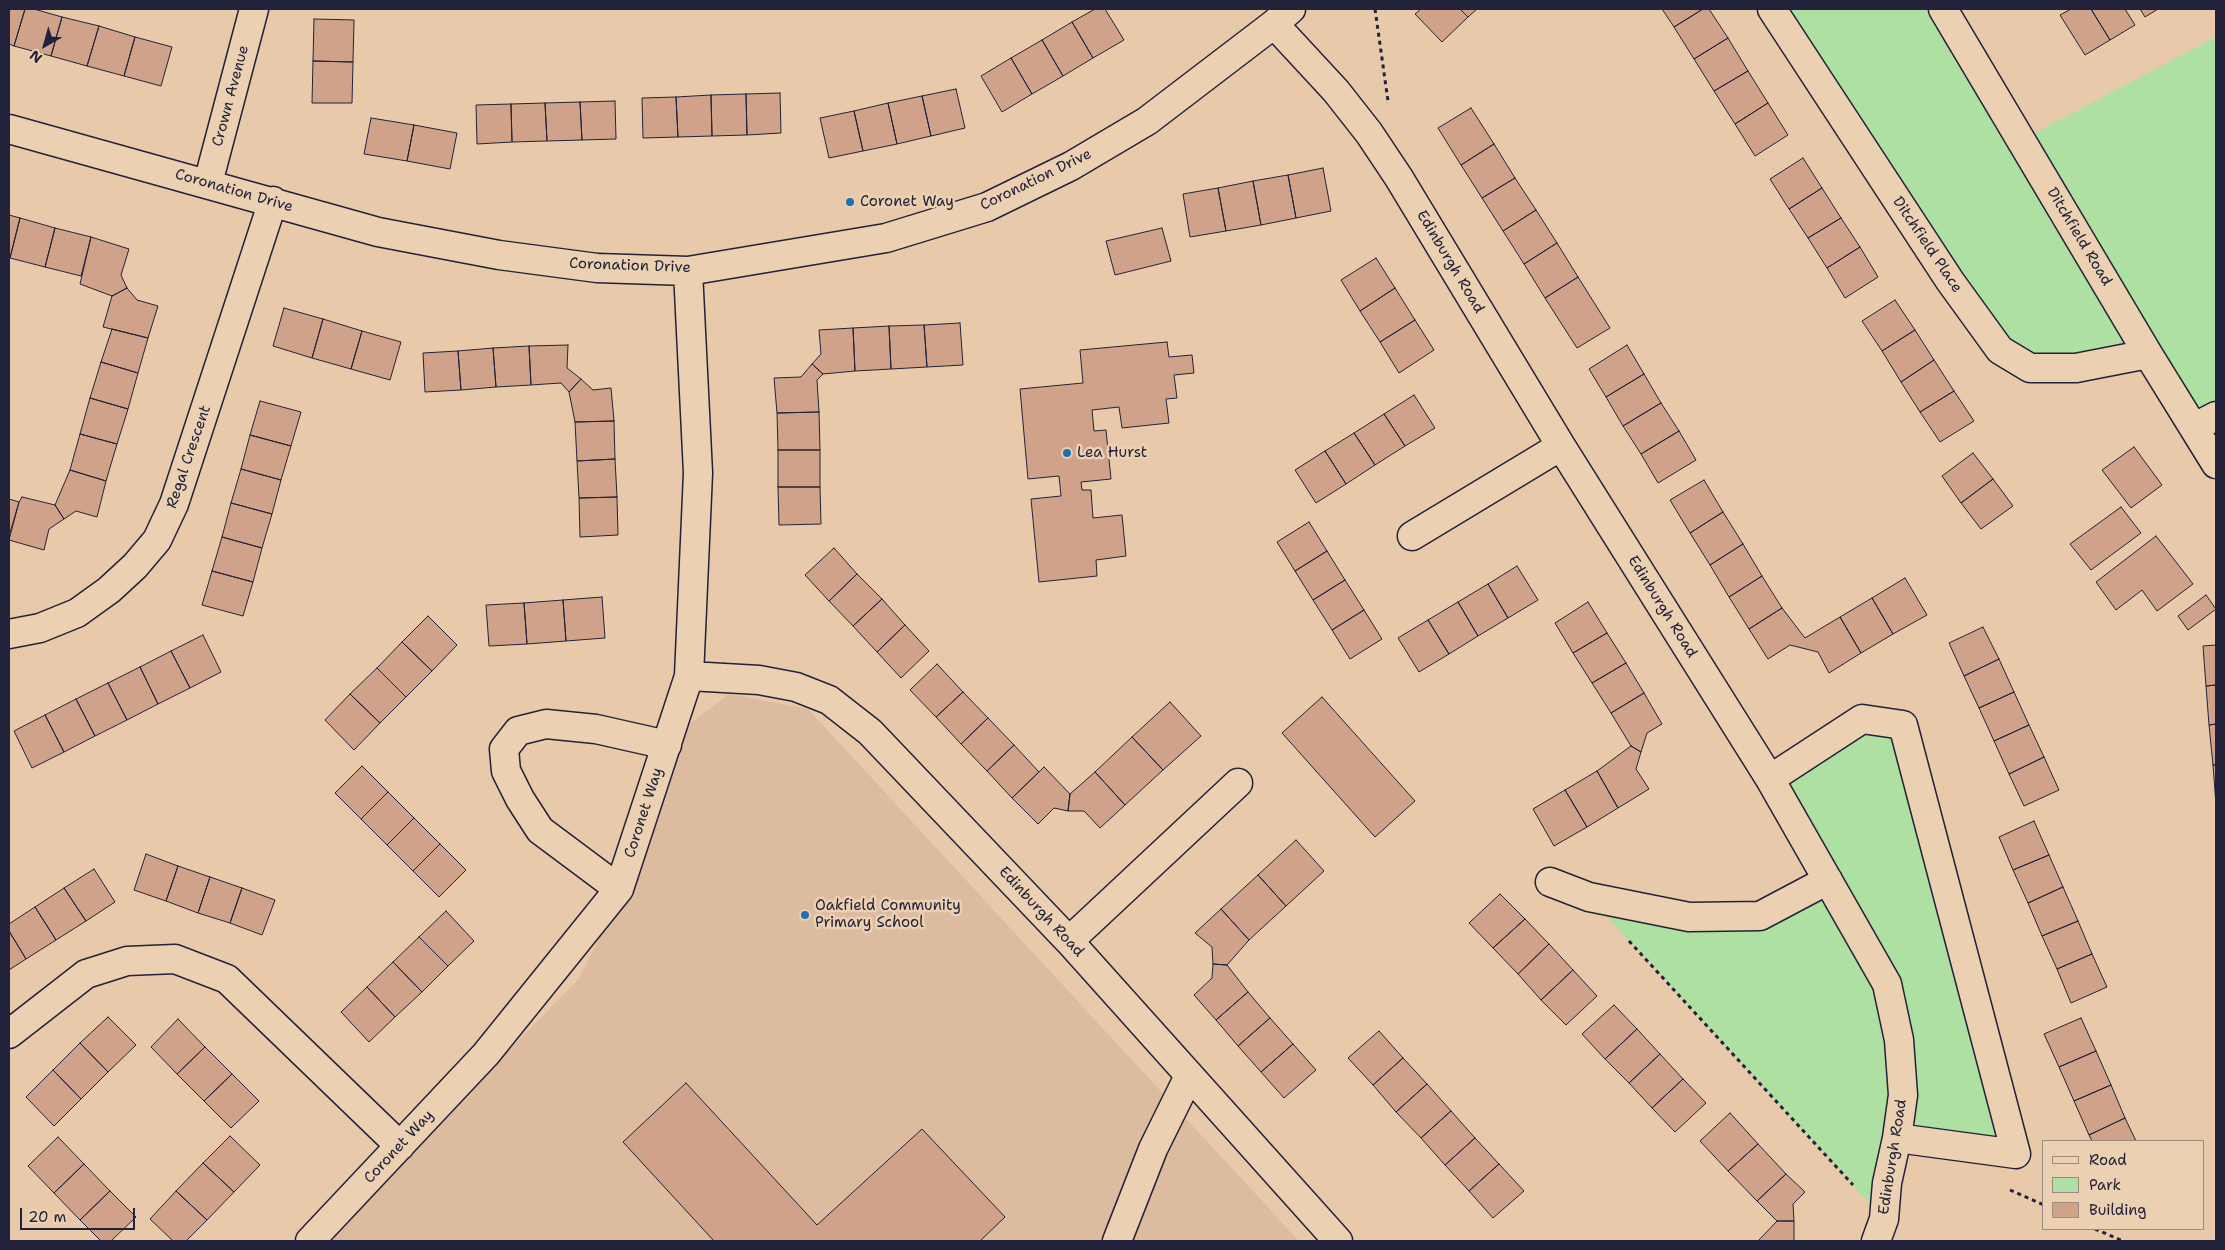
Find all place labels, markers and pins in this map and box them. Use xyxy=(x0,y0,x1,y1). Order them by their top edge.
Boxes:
place label: Coronet Way xyxy=(860,193,954,211)
marker: Coronet Way xyxy=(844,196,856,208)
place label: Lea Hurst xyxy=(1077,444,1147,462)
marker: Lea Hurst xyxy=(1061,447,1073,459)
place label: Oakfield Community Primary School xyxy=(815,897,961,932)
marker: Oakfield Community Primary School xyxy=(799,909,811,921)

